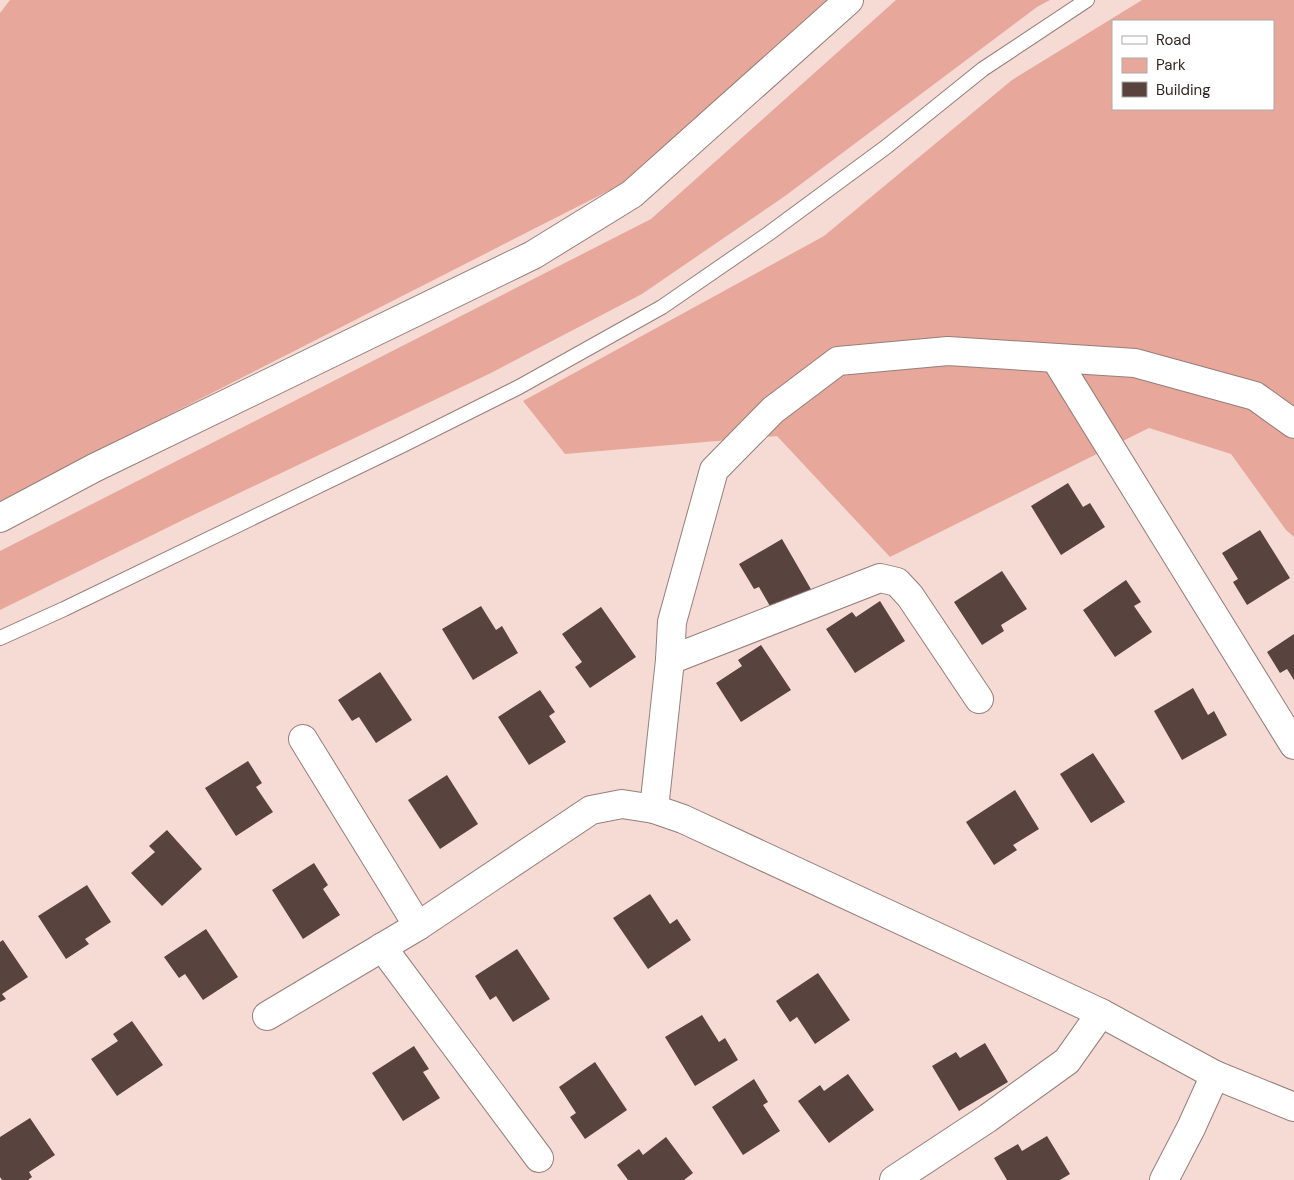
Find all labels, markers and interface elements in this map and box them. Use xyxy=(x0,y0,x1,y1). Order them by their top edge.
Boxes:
legend xyxy=(1112,20,1274,110)
text: Road xyxy=(1156,30,1191,50)
text: Park xyxy=(1156,55,1186,75)
text: Building xyxy=(1156,80,1211,100)

